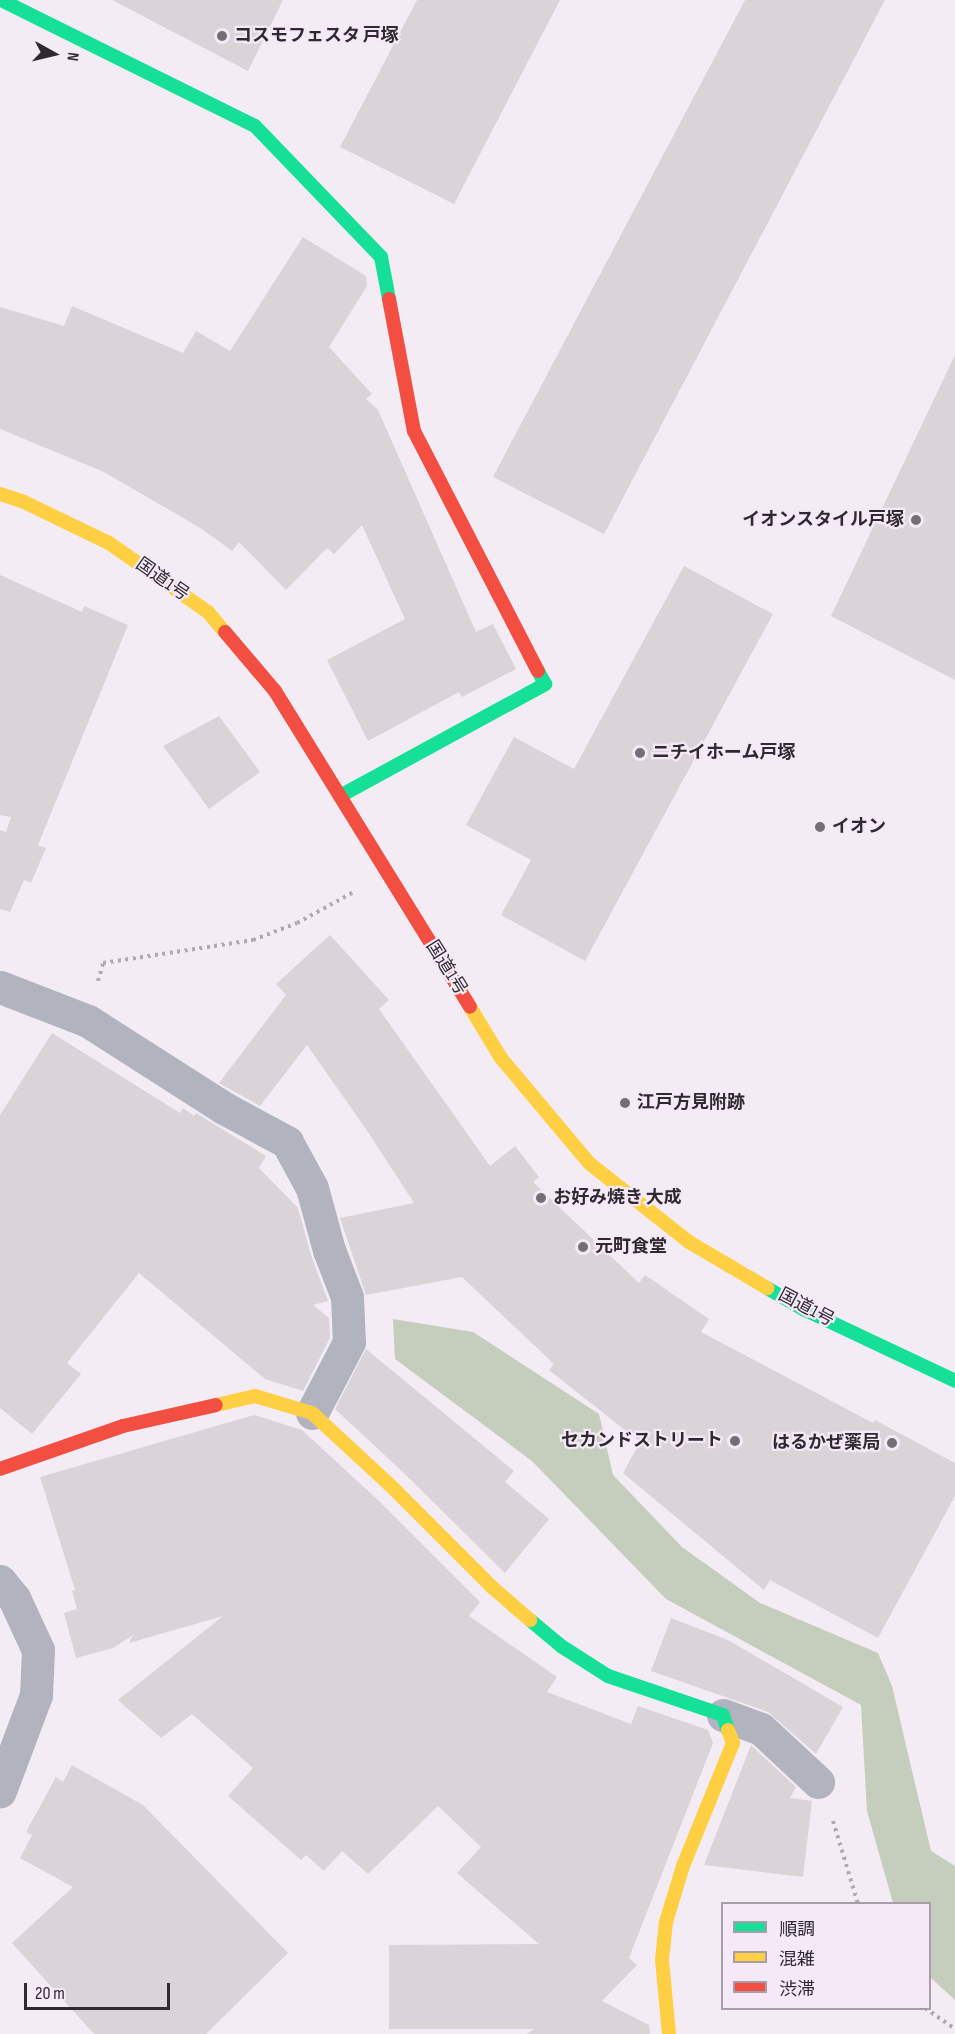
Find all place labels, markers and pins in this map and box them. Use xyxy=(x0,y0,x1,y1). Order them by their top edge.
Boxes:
place label: コスモフェスタ 戸塚 xyxy=(234,25,399,47)
marker: コスモフェスタ 戸塚 xyxy=(215,29,229,43)
place label: イオンスタイル戸塚 xyxy=(742,509,904,531)
marker: イオンスタイル戸塚 xyxy=(909,513,923,527)
place label: ニチイホーム戸塚 xyxy=(652,742,796,764)
marker: ニチイホーム戸塚 xyxy=(633,746,647,760)
place label: イオン xyxy=(832,816,886,838)
marker: イオン xyxy=(813,820,827,834)
place label: 江戸方見附跡 xyxy=(637,1092,745,1114)
marker: 江戸方見附跡 xyxy=(618,1096,632,1110)
place label: お好み焼き 大成 xyxy=(553,1187,682,1209)
marker: お好み焼き 大成 xyxy=(534,1191,548,1205)
place label: 元町食堂 xyxy=(595,1236,667,1258)
marker: 元町食堂 xyxy=(576,1240,590,1254)
place label: セカンドストリート xyxy=(561,1430,723,1452)
place label: はるかぜ薬局 xyxy=(772,1432,880,1454)
marker: セカンドストリート xyxy=(728,1434,742,1448)
marker: はるかぜ薬局 xyxy=(885,1436,899,1450)

